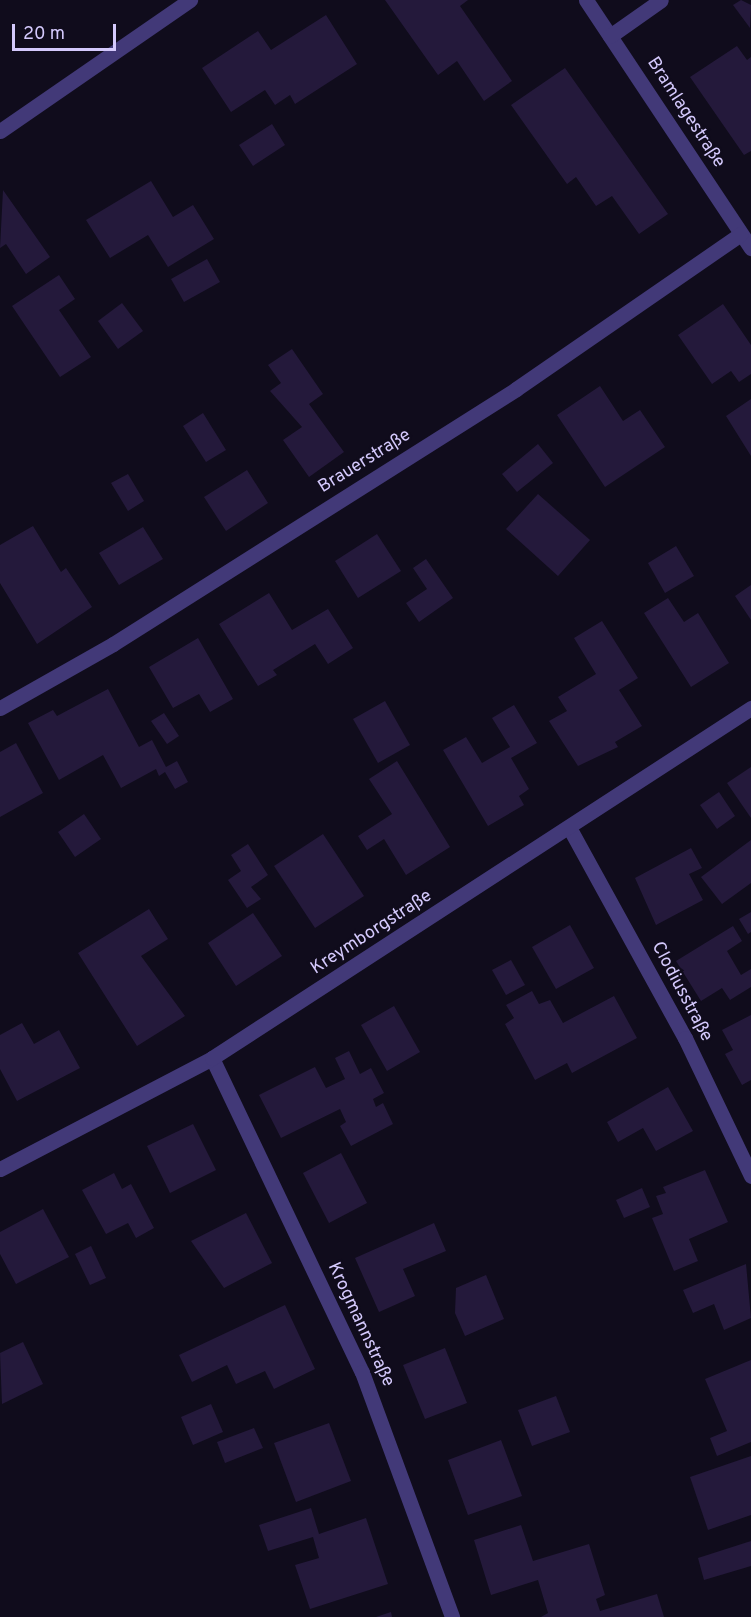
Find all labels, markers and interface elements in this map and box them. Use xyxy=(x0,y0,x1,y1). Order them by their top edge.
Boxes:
scale bar xyxy=(15,12,118,50)
text: 20 m xyxy=(23,23,65,46)
street label: Bramlagestraße xyxy=(641,54,729,172)
street label: Brauerstraße xyxy=(315,425,415,499)
street label: Kreymborgstraße xyxy=(307,886,437,980)
street label: Clodiusstraße xyxy=(646,938,716,1046)
street label: Krogmannstraße xyxy=(322,1259,398,1391)

